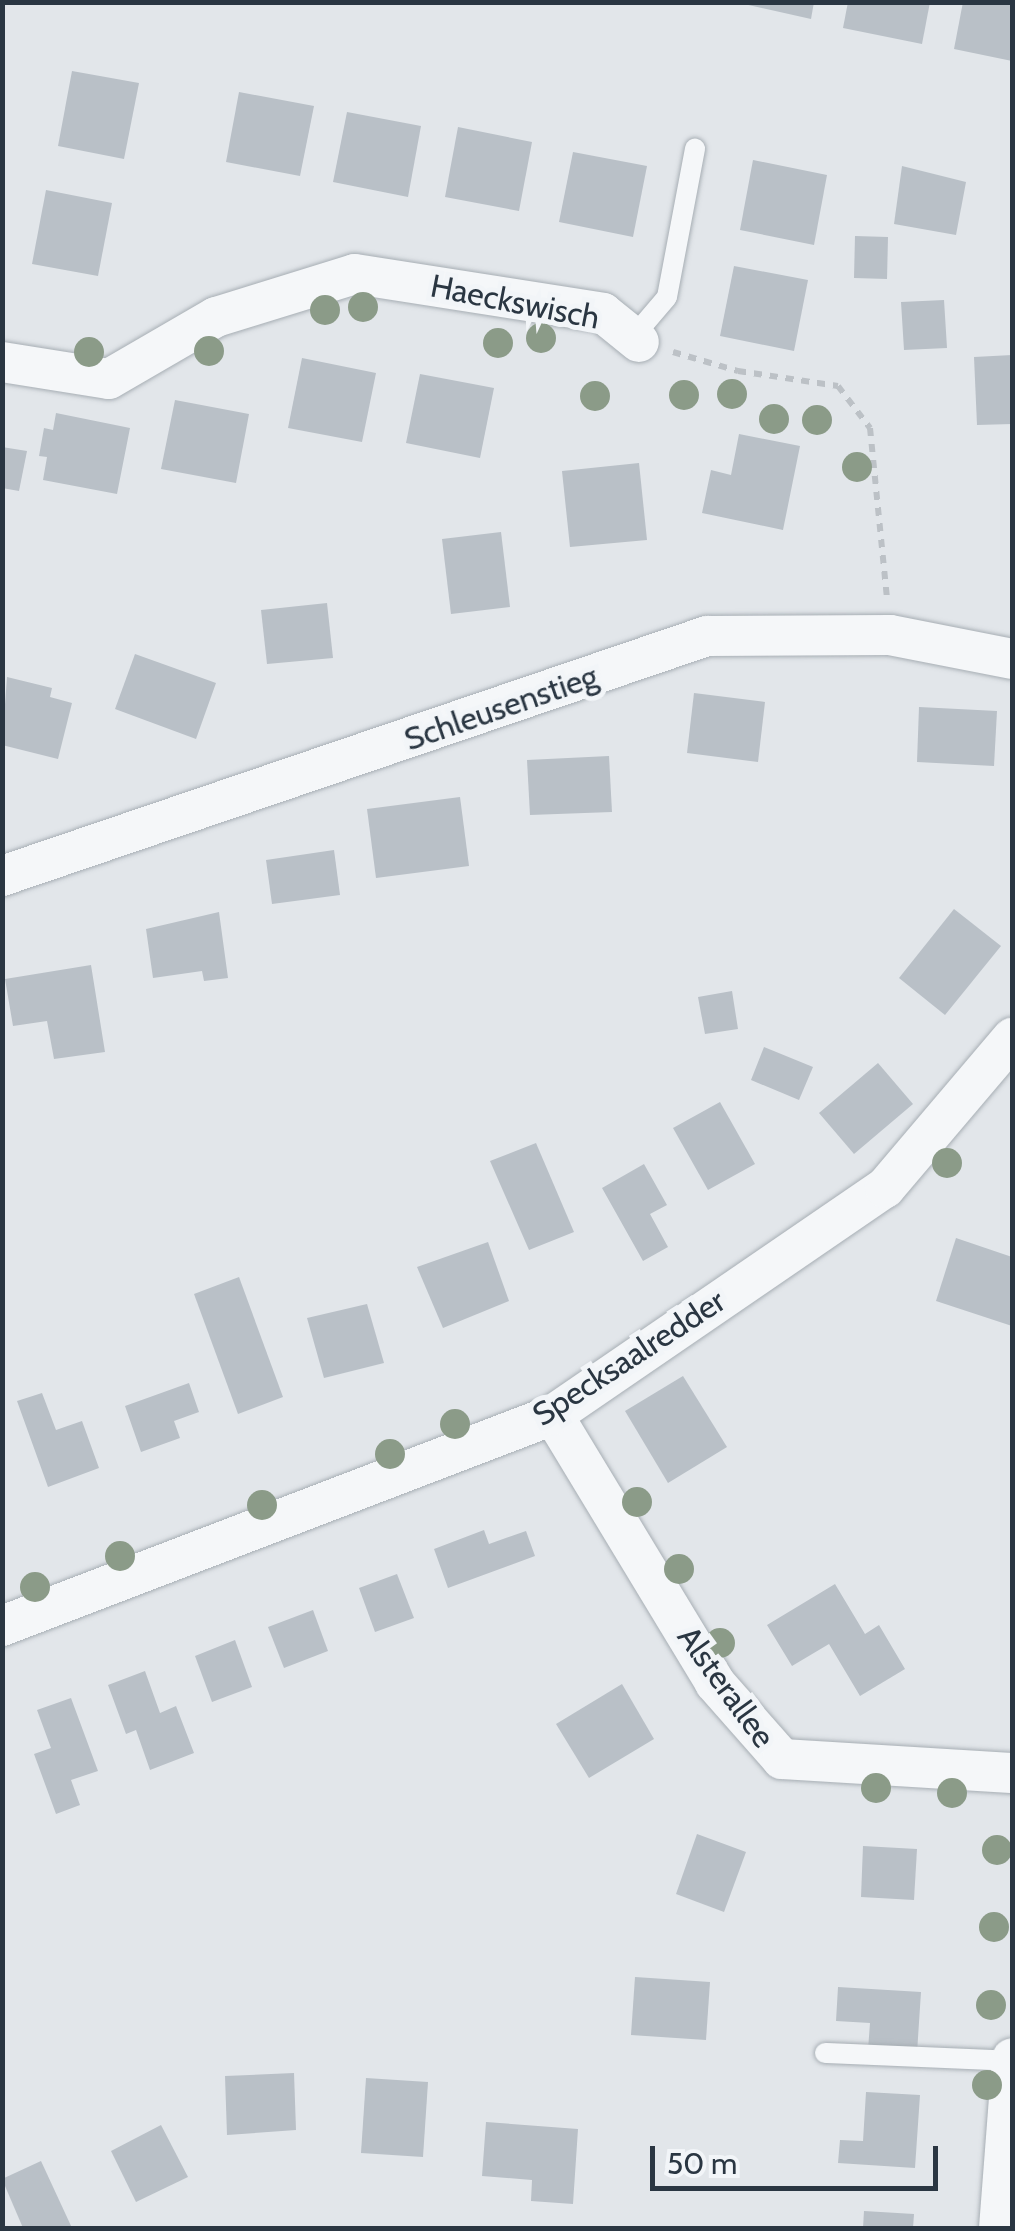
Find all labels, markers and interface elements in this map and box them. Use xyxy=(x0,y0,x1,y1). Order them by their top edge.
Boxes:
street label: Haeckswisch xyxy=(427,267,603,337)
street label: Schleusenstieg xyxy=(399,657,603,759)
street label: Specksaalredder xyxy=(526,1282,732,1434)
street label: Alsterallee xyxy=(669,1619,783,1755)
scale bar xyxy=(655,2126,942,2188)
text: 50 m xyxy=(667,2145,737,2182)

